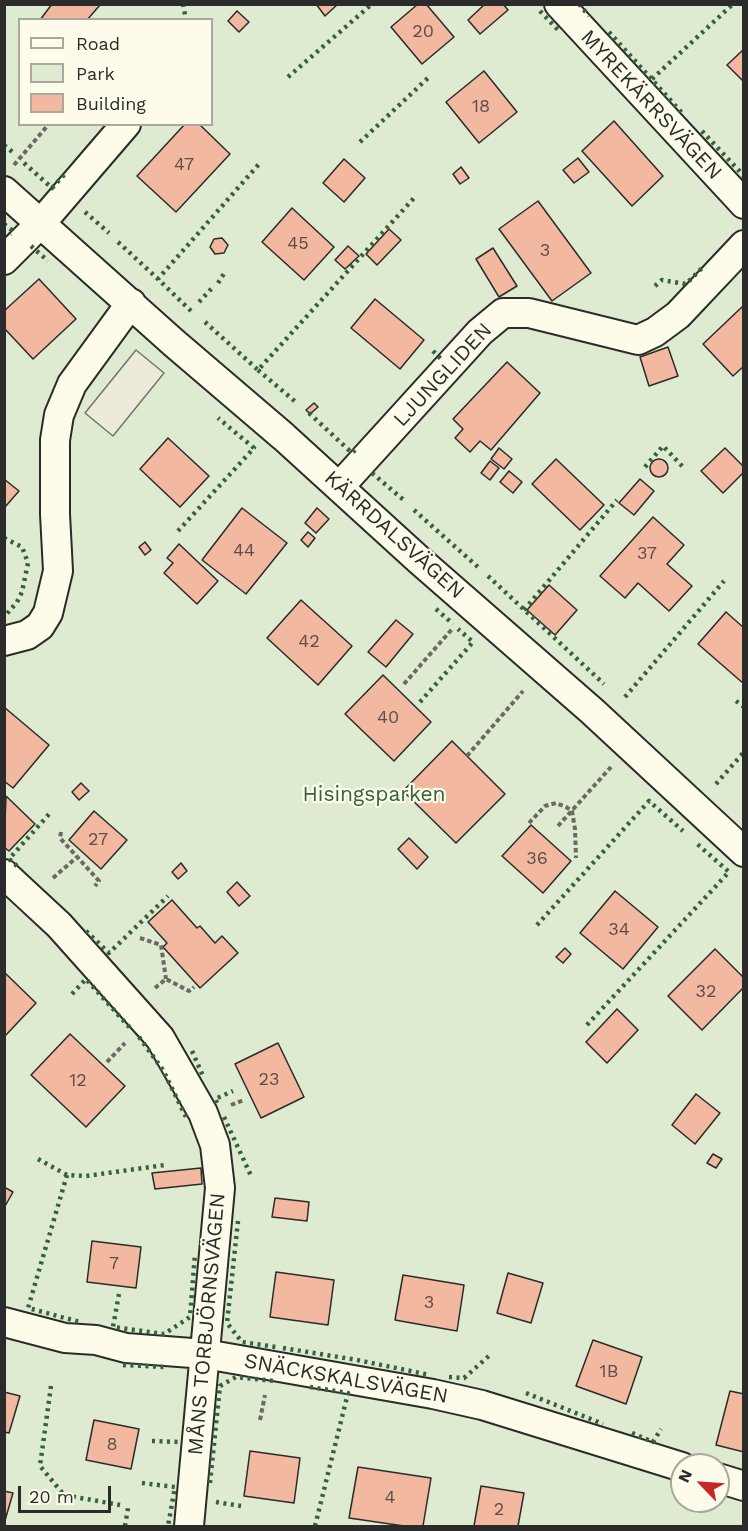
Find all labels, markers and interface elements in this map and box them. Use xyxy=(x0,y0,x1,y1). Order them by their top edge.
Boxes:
legend xyxy=(18,18,213,126)
house number: 20 xyxy=(412,21,434,43)
street label: MYREKÄRRSVÄGEN xyxy=(575,25,727,185)
text: Road xyxy=(76,33,120,54)
text: Park xyxy=(76,63,115,84)
text: Building xyxy=(76,93,146,114)
house number: 18 xyxy=(472,96,490,118)
house number: 47 xyxy=(174,154,194,176)
house number: 45 xyxy=(287,233,309,255)
house number: 3 xyxy=(540,240,550,262)
street label: LJUNGLIDEN xyxy=(389,318,497,432)
street label: KÄRRDALSVÄGEN xyxy=(319,466,469,604)
house number: 44 xyxy=(233,540,255,562)
house number: 37 xyxy=(637,543,657,565)
house number: 42 xyxy=(298,631,320,653)
house number: 40 xyxy=(377,707,399,729)
park label: Hisingsparken xyxy=(302,782,446,808)
house number: 27 xyxy=(88,829,108,851)
house number: 36 xyxy=(526,848,548,870)
house number: 34 xyxy=(608,919,630,941)
house number: 32 xyxy=(696,981,716,1003)
house number: 23 xyxy=(259,1069,279,1091)
house number: 12 xyxy=(69,1070,87,1092)
street label: MÅNS TORBJÖRNSVÄGEN xyxy=(183,1192,231,1456)
house number: 7 xyxy=(109,1253,119,1275)
house number: 3 xyxy=(424,1292,434,1314)
street label: SNÄCKSKALSVÄGEN xyxy=(242,1349,450,1409)
house number: 1B xyxy=(600,1361,618,1383)
house number: 8 xyxy=(106,1434,118,1456)
north arrow xyxy=(670,1453,730,1513)
text: N xyxy=(674,1467,696,1485)
scale bar xyxy=(21,1474,114,1512)
text: 20 m xyxy=(29,1486,74,1507)
house number: 4 xyxy=(385,1487,395,1509)
house number: 2 xyxy=(494,1499,504,1521)

